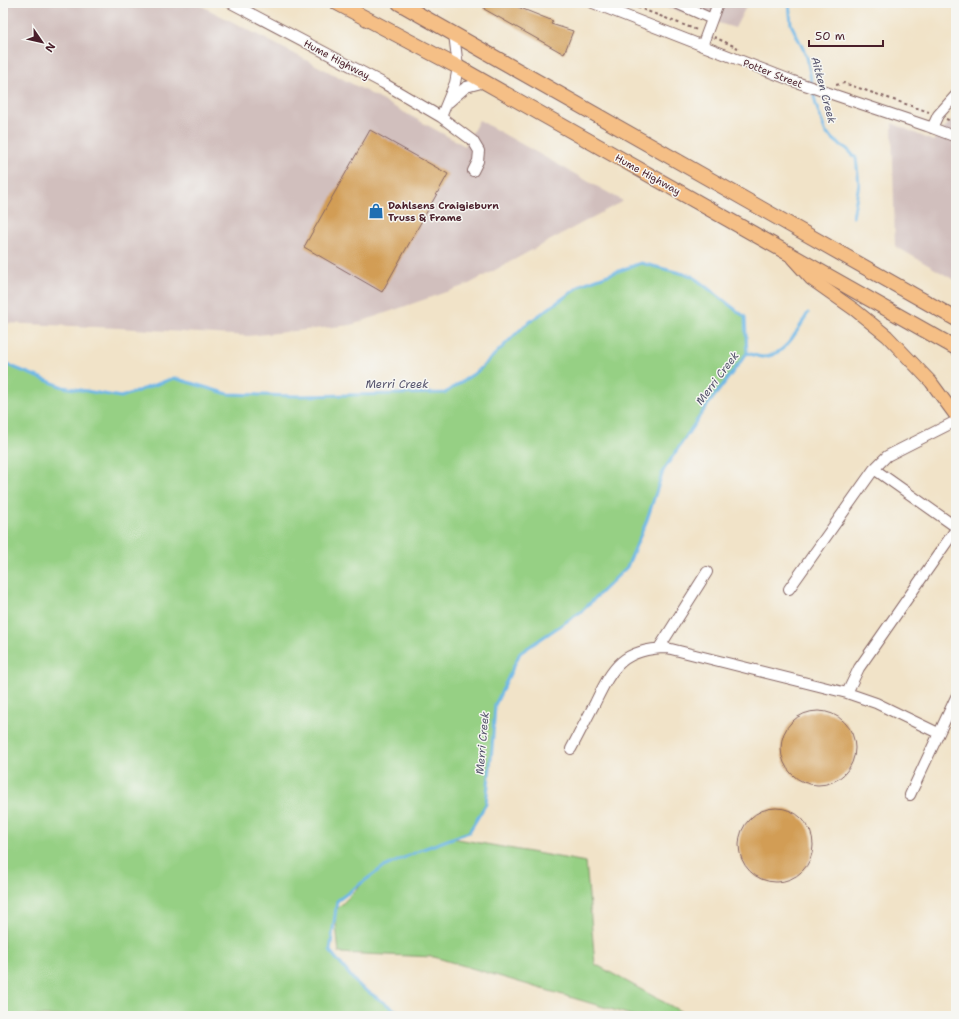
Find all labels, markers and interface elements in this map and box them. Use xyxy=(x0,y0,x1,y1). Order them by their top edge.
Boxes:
north arrow xyxy=(22,22,62,62)
scale bar xyxy=(809,22,883,48)
text: 50 m xyxy=(815,28,845,44)
street label: Hume Highway xyxy=(301,37,372,82)
text: N xyxy=(41,40,59,55)
water label: Aitken Creek xyxy=(807,55,840,126)
street label: Potter Street xyxy=(741,56,804,91)
street label: Hume Highway xyxy=(613,151,683,198)
place label: Dahlsens Craigieburn Truss & Frame xyxy=(388,199,499,224)
shop icon: Dahlsens Craigieburn Truss & Frame xyxy=(367,202,385,220)
water label: Merri Creek xyxy=(692,348,743,408)
water label: Merri Creek xyxy=(365,377,429,392)
water label: Merri Creek xyxy=(472,710,493,775)

